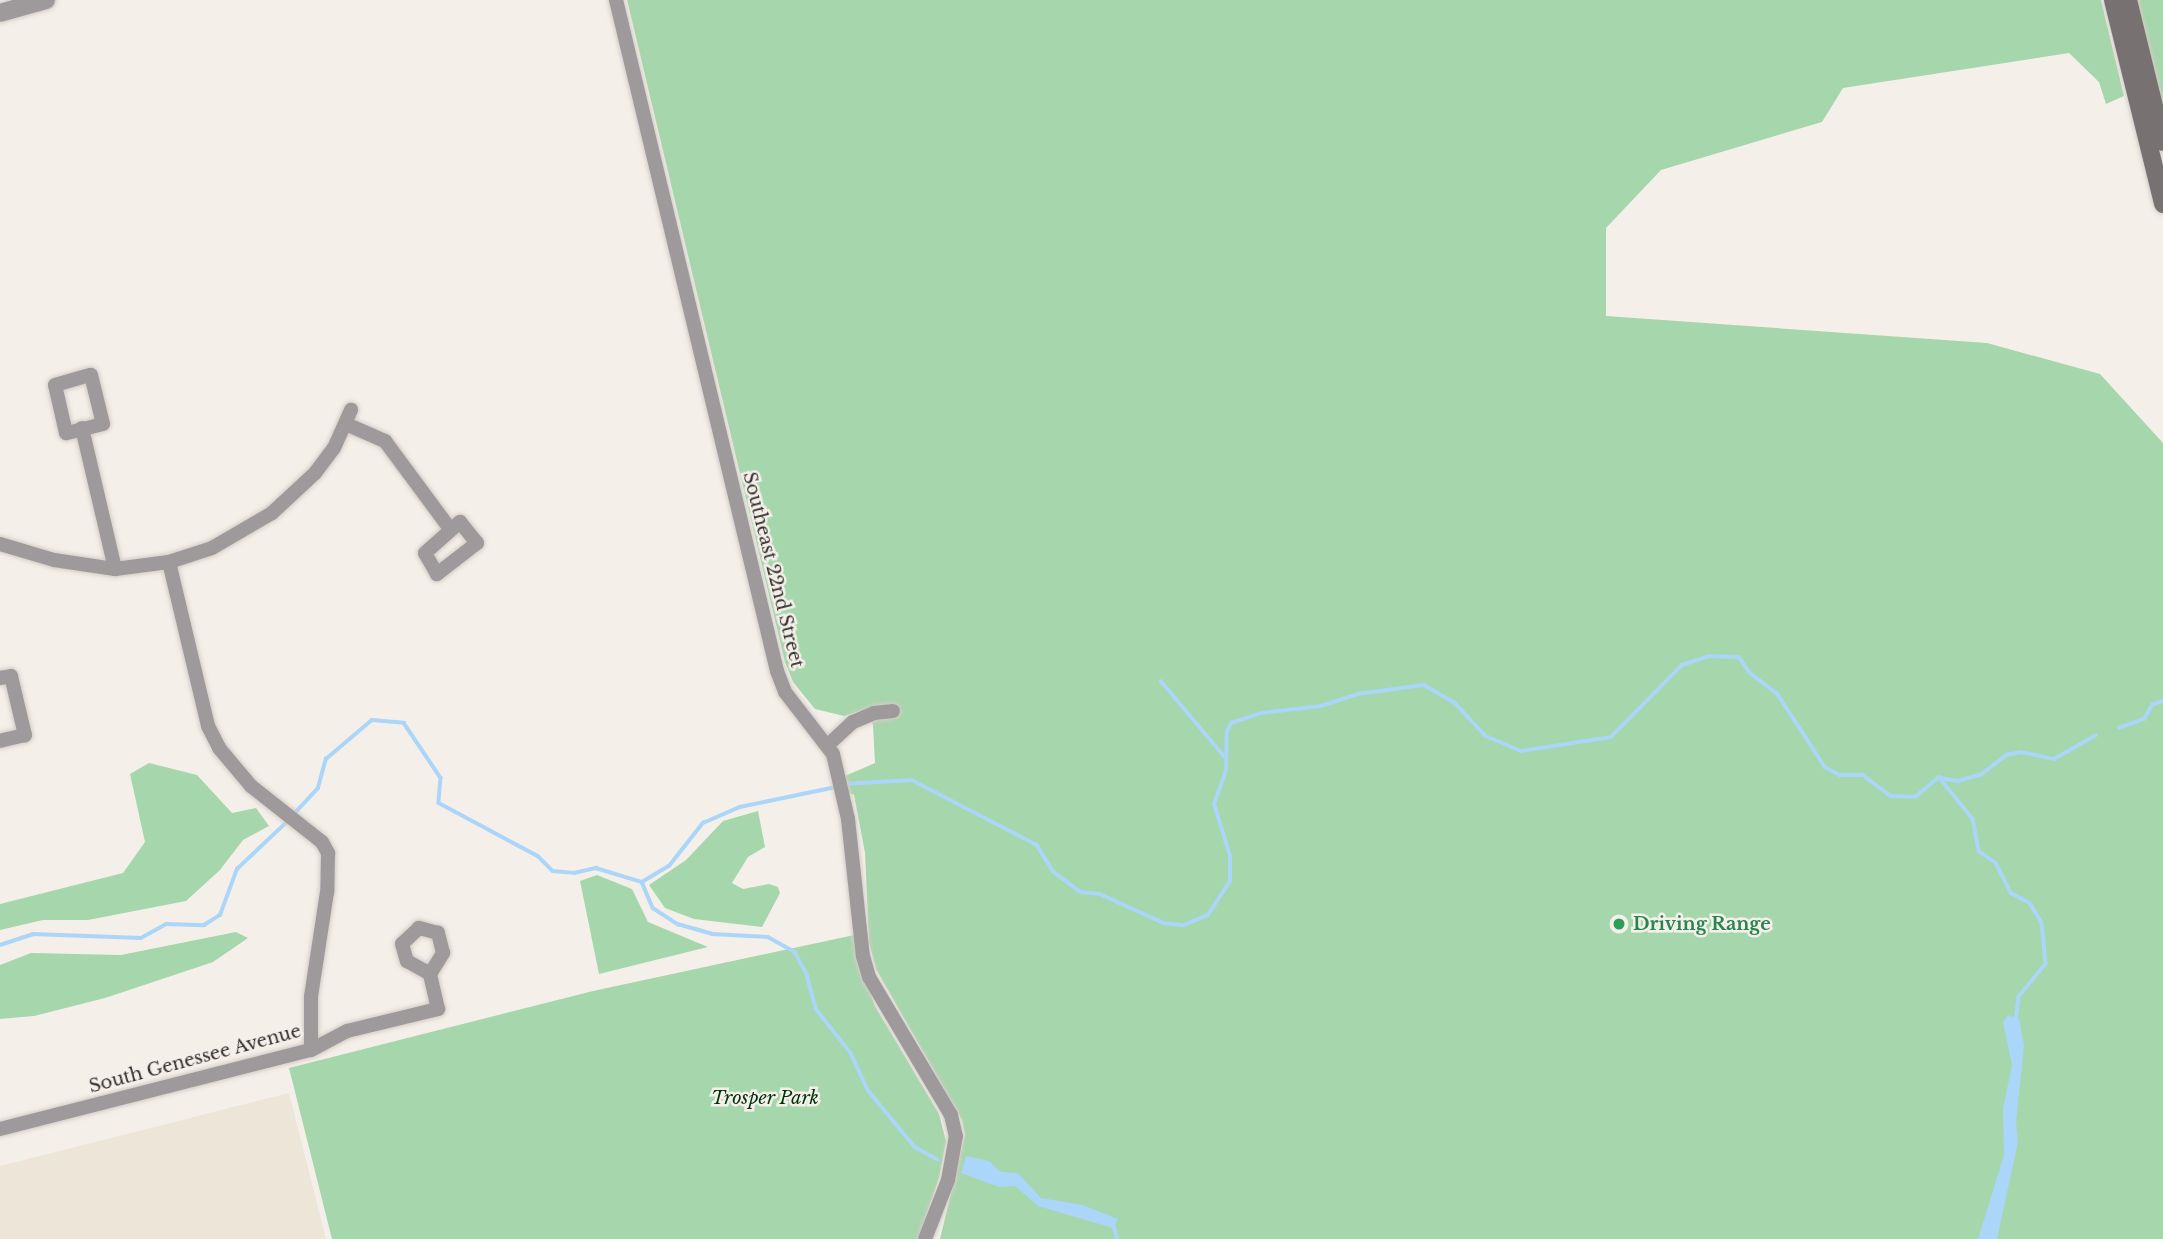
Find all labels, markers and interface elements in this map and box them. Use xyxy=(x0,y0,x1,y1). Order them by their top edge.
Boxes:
street label: Southeast 22nd Street xyxy=(738,470,808,670)
place label: Driving Range xyxy=(1633,913,1771,935)
marker: Driving Range xyxy=(1611,916,1627,932)
street label: South Genessee Avenue xyxy=(86,1020,304,1098)
park label: Trosper Park xyxy=(711,1087,819,1109)

